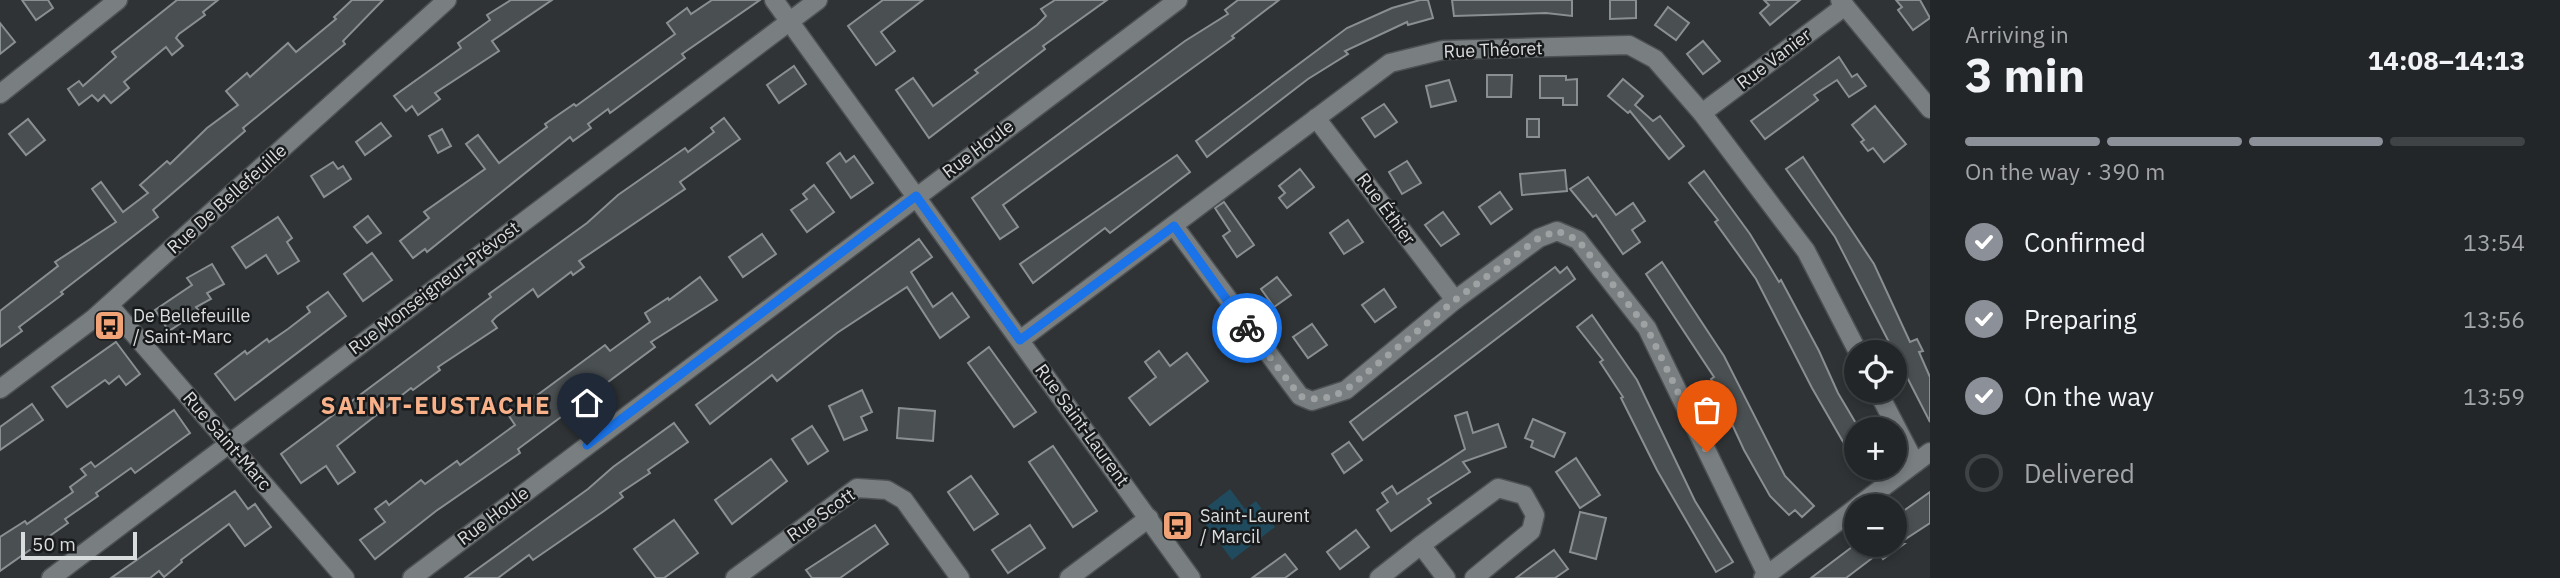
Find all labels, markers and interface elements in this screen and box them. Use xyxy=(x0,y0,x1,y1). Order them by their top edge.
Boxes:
text: Arriving in xyxy=(1965,19,2069,49)
street label: Rue Vanier xyxy=(1732,23,1816,94)
street label: Rue Théoret xyxy=(1443,36,1543,63)
text: 14:08–14:13 xyxy=(2368,43,2525,77)
text: 3 min xyxy=(1965,45,2085,105)
street label: Rue Houle xyxy=(937,114,1018,183)
street label: Rue De Bellefeuille xyxy=(162,139,291,258)
text: On the way · 390 m xyxy=(1965,156,2165,186)
street label: Rue Éthier xyxy=(1352,168,1421,249)
street label: Rue Monseigneur-Prévost xyxy=(344,216,524,359)
icon: check xyxy=(1965,223,2003,261)
text: Confirmed xyxy=(2024,225,2146,259)
text: 13:54 xyxy=(2463,227,2525,257)
courier xyxy=(1212,293,1282,363)
icon: check xyxy=(1965,300,2003,338)
text: Preparing xyxy=(2024,302,2137,336)
place label: De Bellefeuille / Saint-Marc xyxy=(133,304,250,348)
text: 13:56 xyxy=(2463,304,2525,334)
bus stop icon: De Bellefeuille / Saint-Marc xyxy=(93,309,127,343)
icon: bike xyxy=(1228,309,1266,347)
map controls xyxy=(1844,340,1907,557)
button: locate xyxy=(1844,340,1907,403)
street label: Rue Saint-Laurent xyxy=(1030,359,1134,490)
pin xyxy=(557,373,617,445)
icon: check xyxy=(1965,377,2003,415)
text: On the way xyxy=(2024,379,2154,413)
pin xyxy=(1677,380,1737,452)
text: 13:59 xyxy=(2463,381,2525,411)
icon: home xyxy=(568,384,606,422)
street label: Rue Saint-Marc xyxy=(178,386,277,495)
district label: SAINT-EUSTACHE xyxy=(320,389,552,421)
icon: bag xyxy=(1688,391,1726,429)
button: + xyxy=(1844,417,1907,480)
text: Delivered xyxy=(2024,456,2135,490)
street label: Rue Houle xyxy=(452,481,533,550)
street label: Rue Scott xyxy=(782,483,859,546)
button: − xyxy=(1844,494,1907,557)
place label: Saint-Laurent / Marcil xyxy=(1200,504,1310,548)
bus stop icon: Saint-Laurent / Marcil xyxy=(1160,509,1194,543)
scale bar xyxy=(21,529,136,561)
text: 50 m xyxy=(32,532,76,556)

